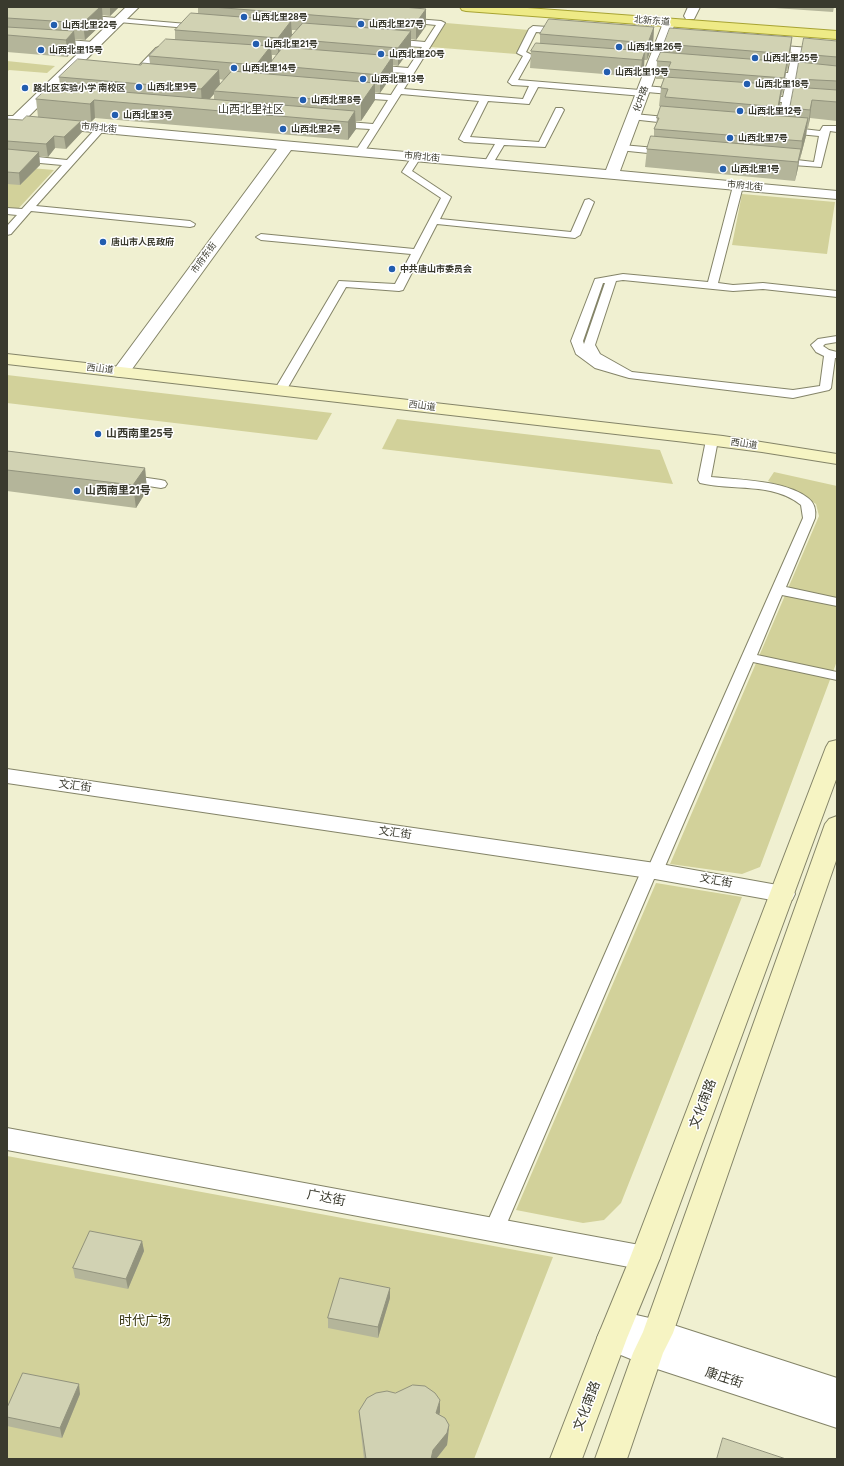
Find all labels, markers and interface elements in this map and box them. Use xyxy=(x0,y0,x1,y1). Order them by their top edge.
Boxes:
marker: 山西北里28号 xyxy=(239,12,249,22)
place label: 山西北里28号 xyxy=(252,12,308,22)
street label: 北新东道 xyxy=(634,14,670,28)
marker: 山西北里27号 xyxy=(356,19,366,29)
place label: 山西北里27号 xyxy=(369,19,424,29)
marker: 山西北里22号 xyxy=(49,20,59,30)
place label: 山西北里22号 xyxy=(62,20,117,30)
marker: 山西北里21号 xyxy=(251,39,261,49)
place label: 山西北里21号 xyxy=(264,39,318,49)
marker: 山西北里26号 xyxy=(614,42,624,52)
place label: 山西北里26号 xyxy=(627,42,682,52)
marker: 山西北里15号 xyxy=(36,45,46,55)
place label: 山西北里15号 xyxy=(49,45,103,55)
marker: 山西北里20号 xyxy=(376,49,386,59)
place label: 山西北里20号 xyxy=(389,49,445,59)
marker: 山西北里25号 xyxy=(750,53,760,63)
place label: 山西北里25号 xyxy=(763,53,818,63)
marker: 山西北里14号 xyxy=(229,63,239,73)
place label: 山西北里14号 xyxy=(242,63,296,73)
marker: 山西北里19号 xyxy=(602,67,612,77)
place label: 山西北里19号 xyxy=(615,67,669,77)
marker: 山西北里13号 xyxy=(358,74,368,84)
place label: 山西北里13号 xyxy=(371,74,425,84)
marker: 山西北里18号 xyxy=(742,79,752,89)
place label: 山西北里18号 xyxy=(755,79,809,89)
marker: 山西北里9号 xyxy=(134,82,144,92)
place label: 山西北里9号 xyxy=(147,82,197,92)
marker: 路北区实验小学 南校区 xyxy=(20,83,30,93)
place label: 路北区实验小学 南校区 xyxy=(33,83,125,93)
street label: 化中路 xyxy=(631,84,651,114)
marker: 山西北里8号 xyxy=(298,95,308,105)
place label: 山西北里8号 xyxy=(311,95,362,105)
district label: 山西北里社区 xyxy=(218,103,284,117)
marker: 山西北里12号 xyxy=(735,106,745,116)
place label: 山西北里12号 xyxy=(748,106,802,116)
marker: 山西北里3号 xyxy=(110,110,120,120)
place label: 山西北里3号 xyxy=(123,110,173,120)
street label: 市府北街 xyxy=(81,121,117,135)
marker: 山西北里2号 xyxy=(278,124,288,134)
place label: 山西北里2号 xyxy=(291,124,341,134)
marker: 山西北里7号 xyxy=(725,133,735,143)
place label: 山西北里7号 xyxy=(738,133,788,143)
street label: 市府北街 xyxy=(404,150,440,164)
marker: 山西北里1号 xyxy=(718,164,728,174)
place label: 山西北里1号 xyxy=(731,164,780,174)
street label: 市府北街 xyxy=(727,179,763,193)
marker: 唐山市人民政府 xyxy=(98,237,108,247)
place label: 唐山市人民政府 xyxy=(111,237,174,247)
street label: 市府东街 xyxy=(189,240,219,276)
marker: 中共唐山市委员会 xyxy=(387,264,397,274)
place label: 中共唐山市委员会 xyxy=(400,264,472,274)
street label: 西山道 xyxy=(86,362,114,376)
street label: 西山道 xyxy=(408,399,436,413)
place label: 山西南里25号 xyxy=(106,427,174,441)
marker: 山西南里25号 xyxy=(93,429,103,439)
street label: 西山道 xyxy=(730,437,758,451)
place label: 山西南里21号 xyxy=(85,484,151,498)
marker: 山西南里21号 xyxy=(72,486,82,496)
street label: 文汇街 xyxy=(58,777,92,795)
street label: 文汇街 xyxy=(378,824,412,842)
street label: 文汇街 xyxy=(699,872,733,890)
street label: 文化南路 xyxy=(686,1077,720,1131)
street label: 广达街 xyxy=(305,1187,347,1209)
park label: 时代广场 xyxy=(119,1313,171,1329)
street label: 康庄街 xyxy=(703,1365,745,1391)
street label: 文化南路 xyxy=(570,1379,604,1433)

